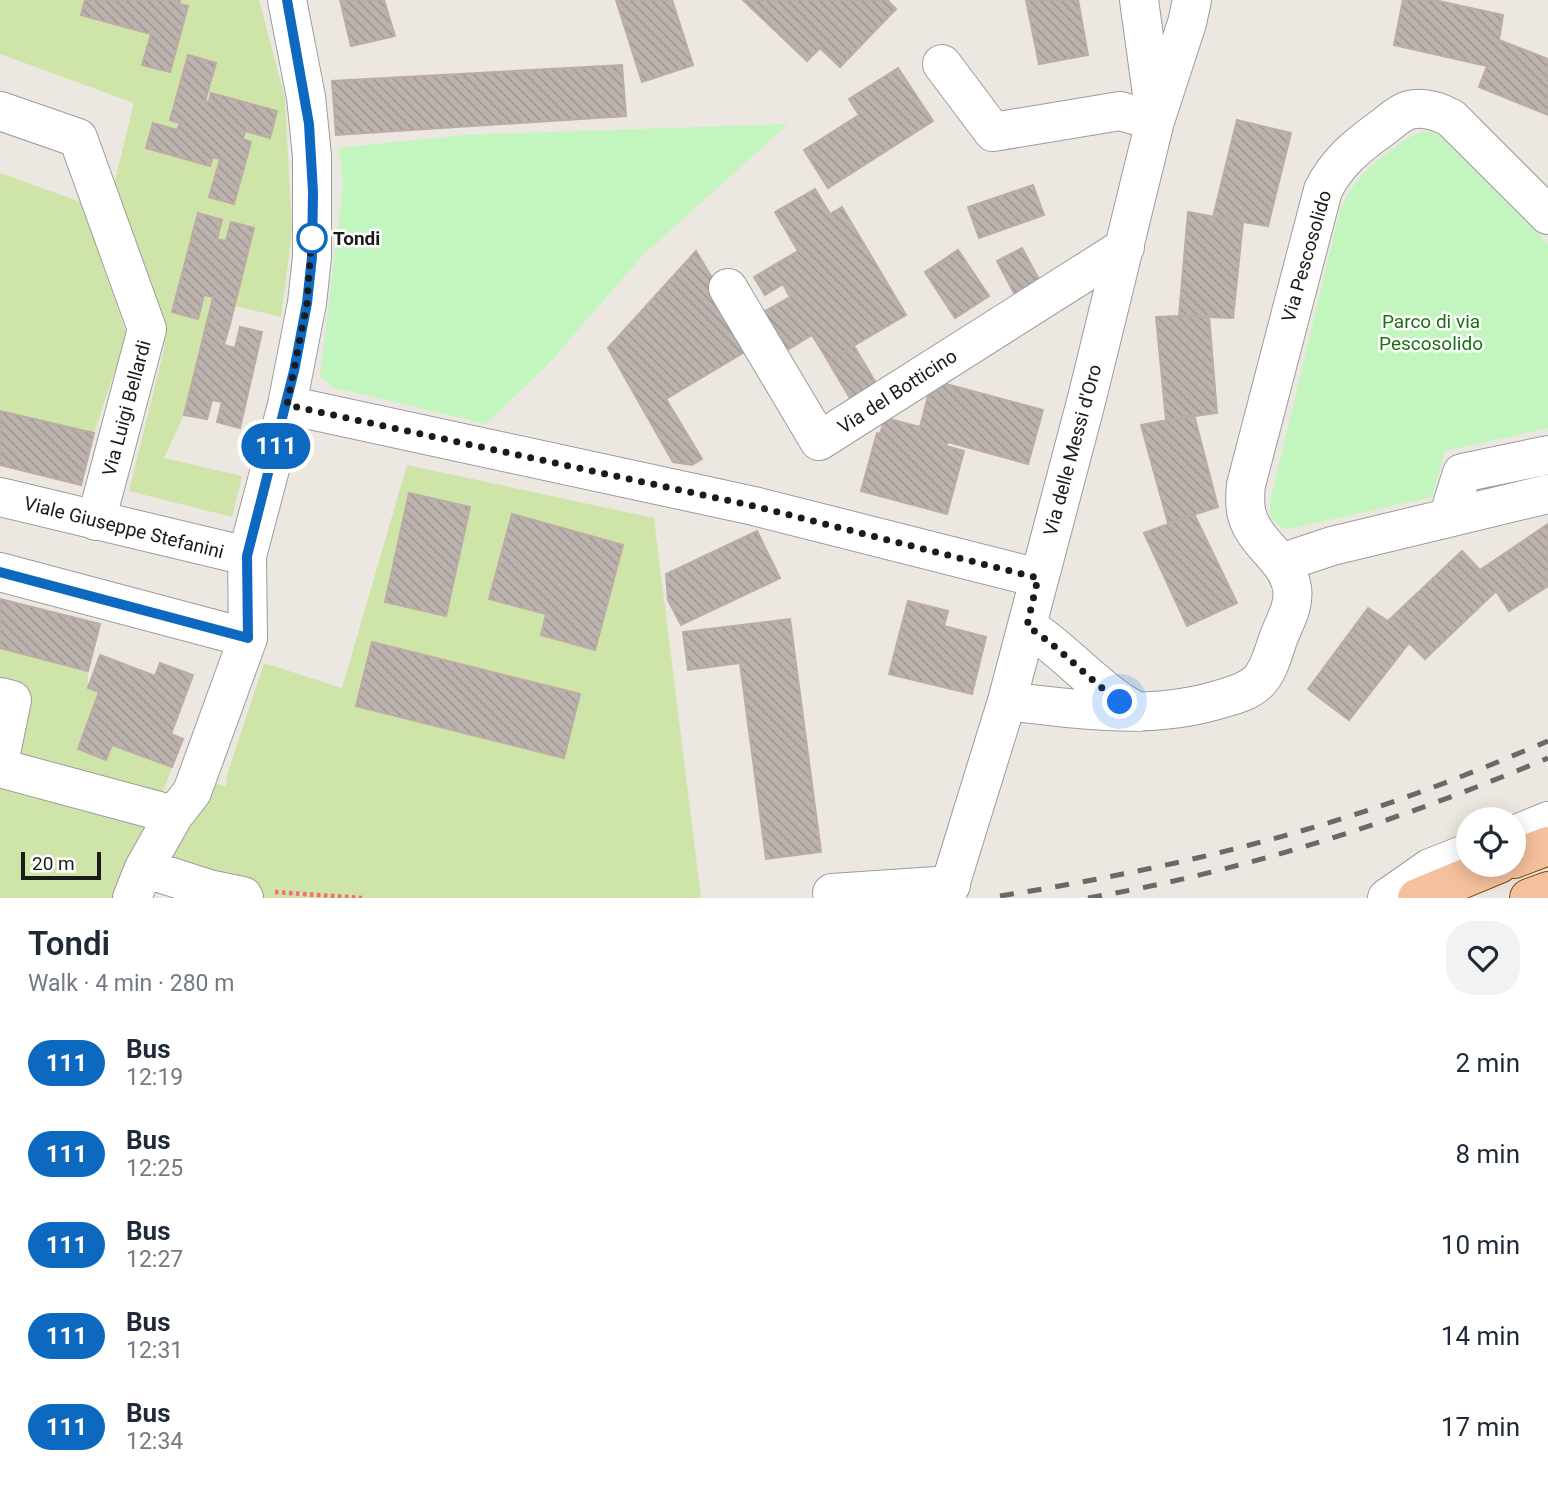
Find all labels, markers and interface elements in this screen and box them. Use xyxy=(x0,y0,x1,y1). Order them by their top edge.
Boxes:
street label: Via Pescosolido xyxy=(1277,188,1336,325)
marker: Tondi xyxy=(297,223,327,253)
place label: Tondi xyxy=(333,227,380,250)
park label: Parco di via Pescosolido xyxy=(1379,310,1483,355)
street label: Via Luigi Bellardi xyxy=(97,338,156,479)
street label: Via del Botticino xyxy=(833,344,961,439)
street label: Via delle Messi d'Oro xyxy=(1039,362,1106,538)
line badge: 111 xyxy=(236,423,316,469)
text: 111 xyxy=(255,432,297,460)
street label: Viale Giuseppe Stefanini xyxy=(22,491,226,563)
your location xyxy=(1102,684,1137,719)
map controls xyxy=(1456,807,1526,877)
button: locate xyxy=(1456,807,1526,877)
scale bar xyxy=(21,849,102,881)
text: 20 m xyxy=(32,852,75,875)
button: heart xyxy=(1446,921,1520,995)
text: Tondi xyxy=(28,924,110,963)
text: Walk · 4 min · 280 m xyxy=(28,970,234,997)
text: Bus xyxy=(126,1034,171,1064)
text: 2 min xyxy=(1455,1048,1520,1078)
text: 111 xyxy=(46,1049,87,1077)
text: 12:19 xyxy=(126,1064,183,1091)
text: Bus xyxy=(126,1125,171,1155)
text: 8 min xyxy=(1455,1139,1520,1169)
text: 111 xyxy=(46,1140,87,1168)
text: 12:25 xyxy=(126,1155,183,1182)
text: Bus xyxy=(126,1216,171,1246)
text: 10 min xyxy=(1441,1230,1520,1260)
text: 111 xyxy=(46,1231,87,1259)
text: 12:27 xyxy=(126,1246,183,1273)
text: Bus xyxy=(126,1307,171,1337)
text: 14 min xyxy=(1441,1321,1520,1351)
text: 111 xyxy=(46,1322,87,1350)
text: 12:31 xyxy=(126,1337,183,1364)
text: Bus xyxy=(126,1398,171,1428)
text: 17 min xyxy=(1441,1412,1520,1442)
text: 111 xyxy=(46,1413,87,1441)
text: 12:34 xyxy=(126,1428,183,1455)

